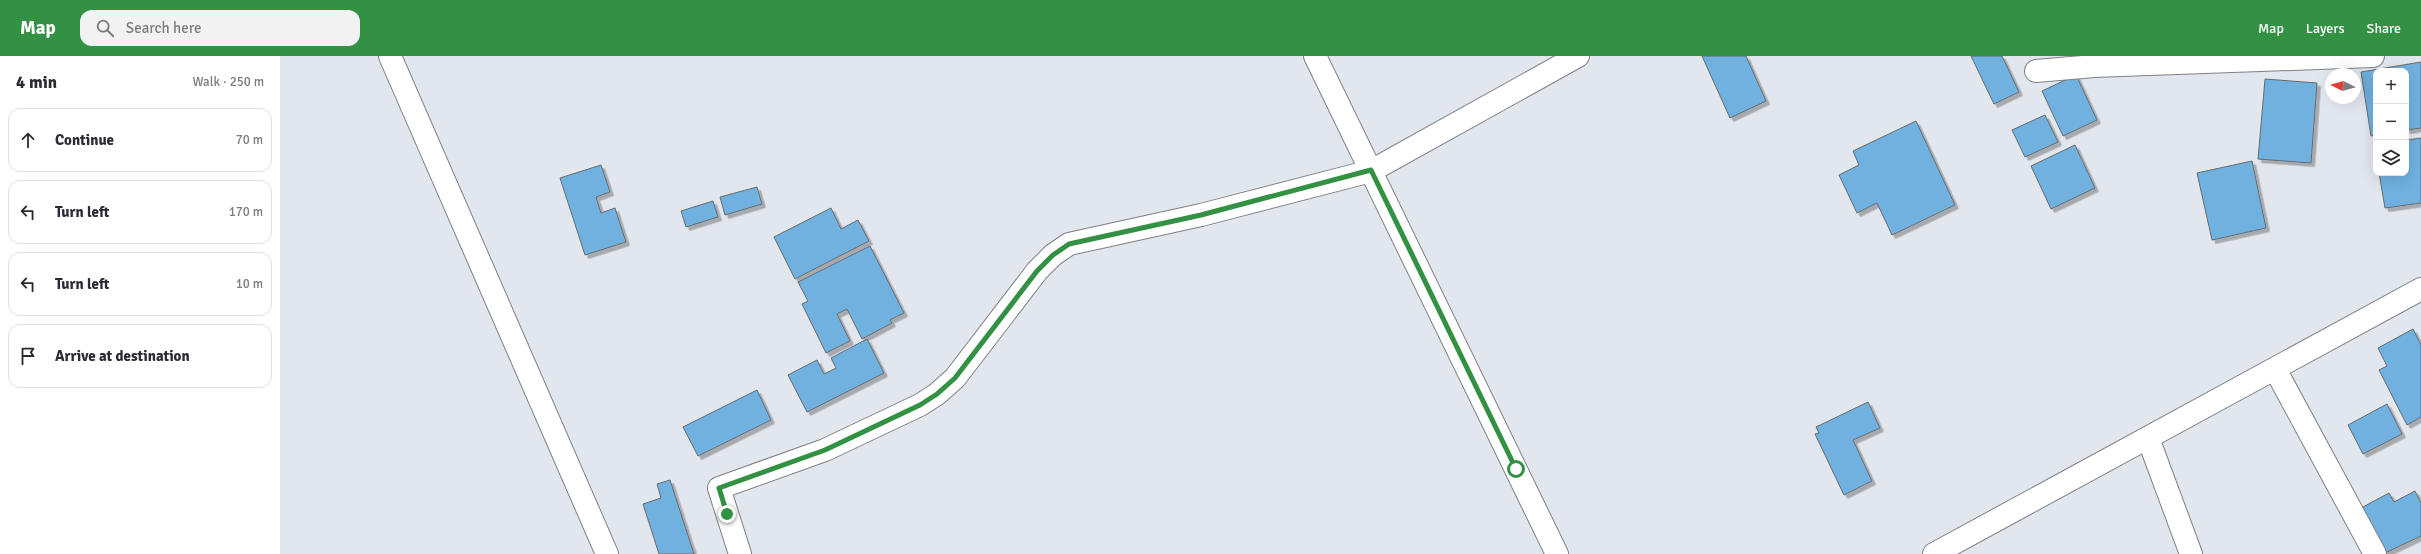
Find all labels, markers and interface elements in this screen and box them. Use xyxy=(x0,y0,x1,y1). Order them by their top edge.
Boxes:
search box xyxy=(80,10,360,46)
text: Map xyxy=(20,16,56,40)
icon: search xyxy=(94,17,116,39)
text: Search here xyxy=(126,19,201,37)
text: Map xyxy=(2258,20,2284,37)
text: Layers xyxy=(2306,20,2345,37)
text: Share xyxy=(2367,20,2401,37)
north arrow xyxy=(2325,68,2361,104)
map controls xyxy=(2373,68,2409,176)
button: + xyxy=(2373,68,2409,104)
text: 4 min xyxy=(16,72,57,93)
text: Walk · 250 m xyxy=(193,74,264,90)
button: − xyxy=(2373,104,2409,140)
icon: ahead xyxy=(17,129,39,151)
text: Continue xyxy=(55,131,114,149)
text: 70 m xyxy=(236,132,263,148)
button: layers xyxy=(2373,140,2409,176)
icon: left xyxy=(17,201,39,223)
text: Turn left xyxy=(55,203,109,221)
text: 170 m xyxy=(229,204,263,220)
icon: left xyxy=(17,273,39,295)
text: Turn left xyxy=(55,275,109,293)
text: 10 m xyxy=(236,276,263,292)
icon: arrive xyxy=(17,345,39,367)
text: Arrive at destination xyxy=(55,347,190,365)
route start xyxy=(1507,460,1525,478)
route end xyxy=(718,505,736,523)

